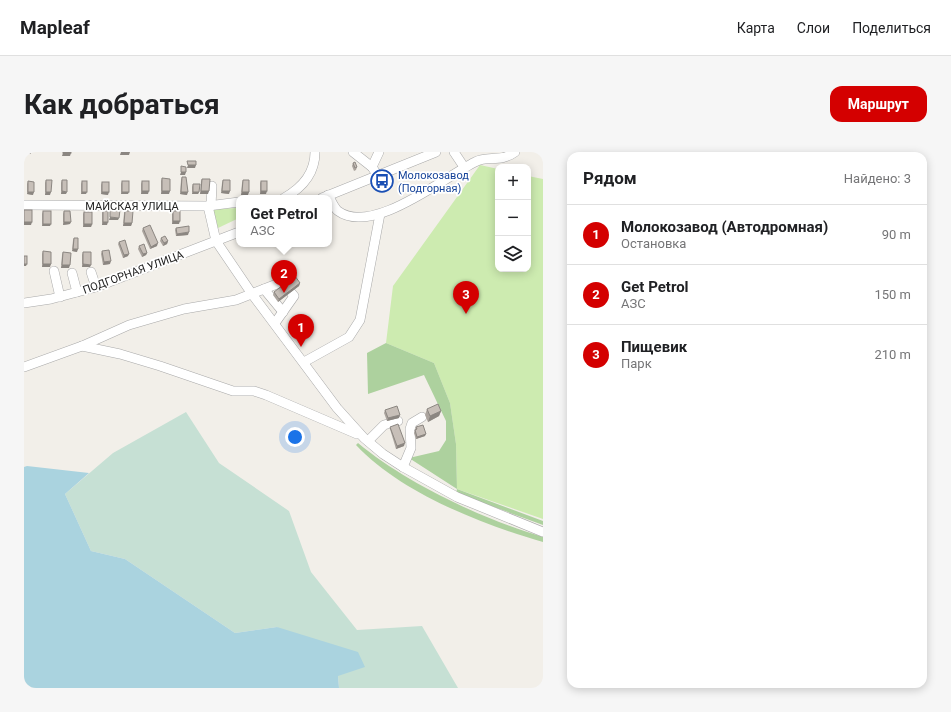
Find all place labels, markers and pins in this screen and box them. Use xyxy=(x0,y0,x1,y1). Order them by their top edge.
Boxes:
bus stop icon: Молокозавод (Подгорная) xyxy=(369,168,395,194)
place label: Молокозавод (Подгорная) xyxy=(398,169,469,195)
pin: 2 xyxy=(271,260,297,293)
pin: 3 xyxy=(453,281,479,314)
pin: 1 xyxy=(288,314,314,347)

